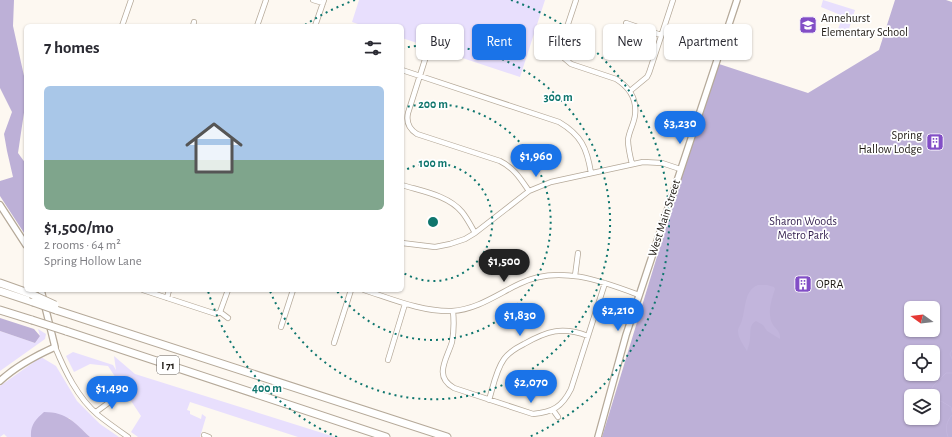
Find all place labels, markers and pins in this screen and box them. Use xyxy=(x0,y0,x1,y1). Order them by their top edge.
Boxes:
place label: Annehurst Elementary School xyxy=(821,12,908,39)
school or university icon: Annehurst Elementary School xyxy=(798,15,818,35)
pin: $3,230 xyxy=(647,111,713,145)
place label: Spring Hallow Lodge xyxy=(858,129,922,155)
building icon: Spring Hallow Lodge xyxy=(925,132,945,152)
pin: $1,960 xyxy=(503,144,569,178)
centre of rings xyxy=(426,215,440,229)
pin: $1,500 xyxy=(471,249,537,283)
building icon: OPRA xyxy=(793,274,813,294)
place label: OPRA xyxy=(816,278,844,290)
pin: $2,210 xyxy=(585,298,651,332)
pin: $1,830 xyxy=(487,303,553,337)
pin: $2,070 xyxy=(498,370,564,404)
pin: $1,490 xyxy=(79,376,145,410)

